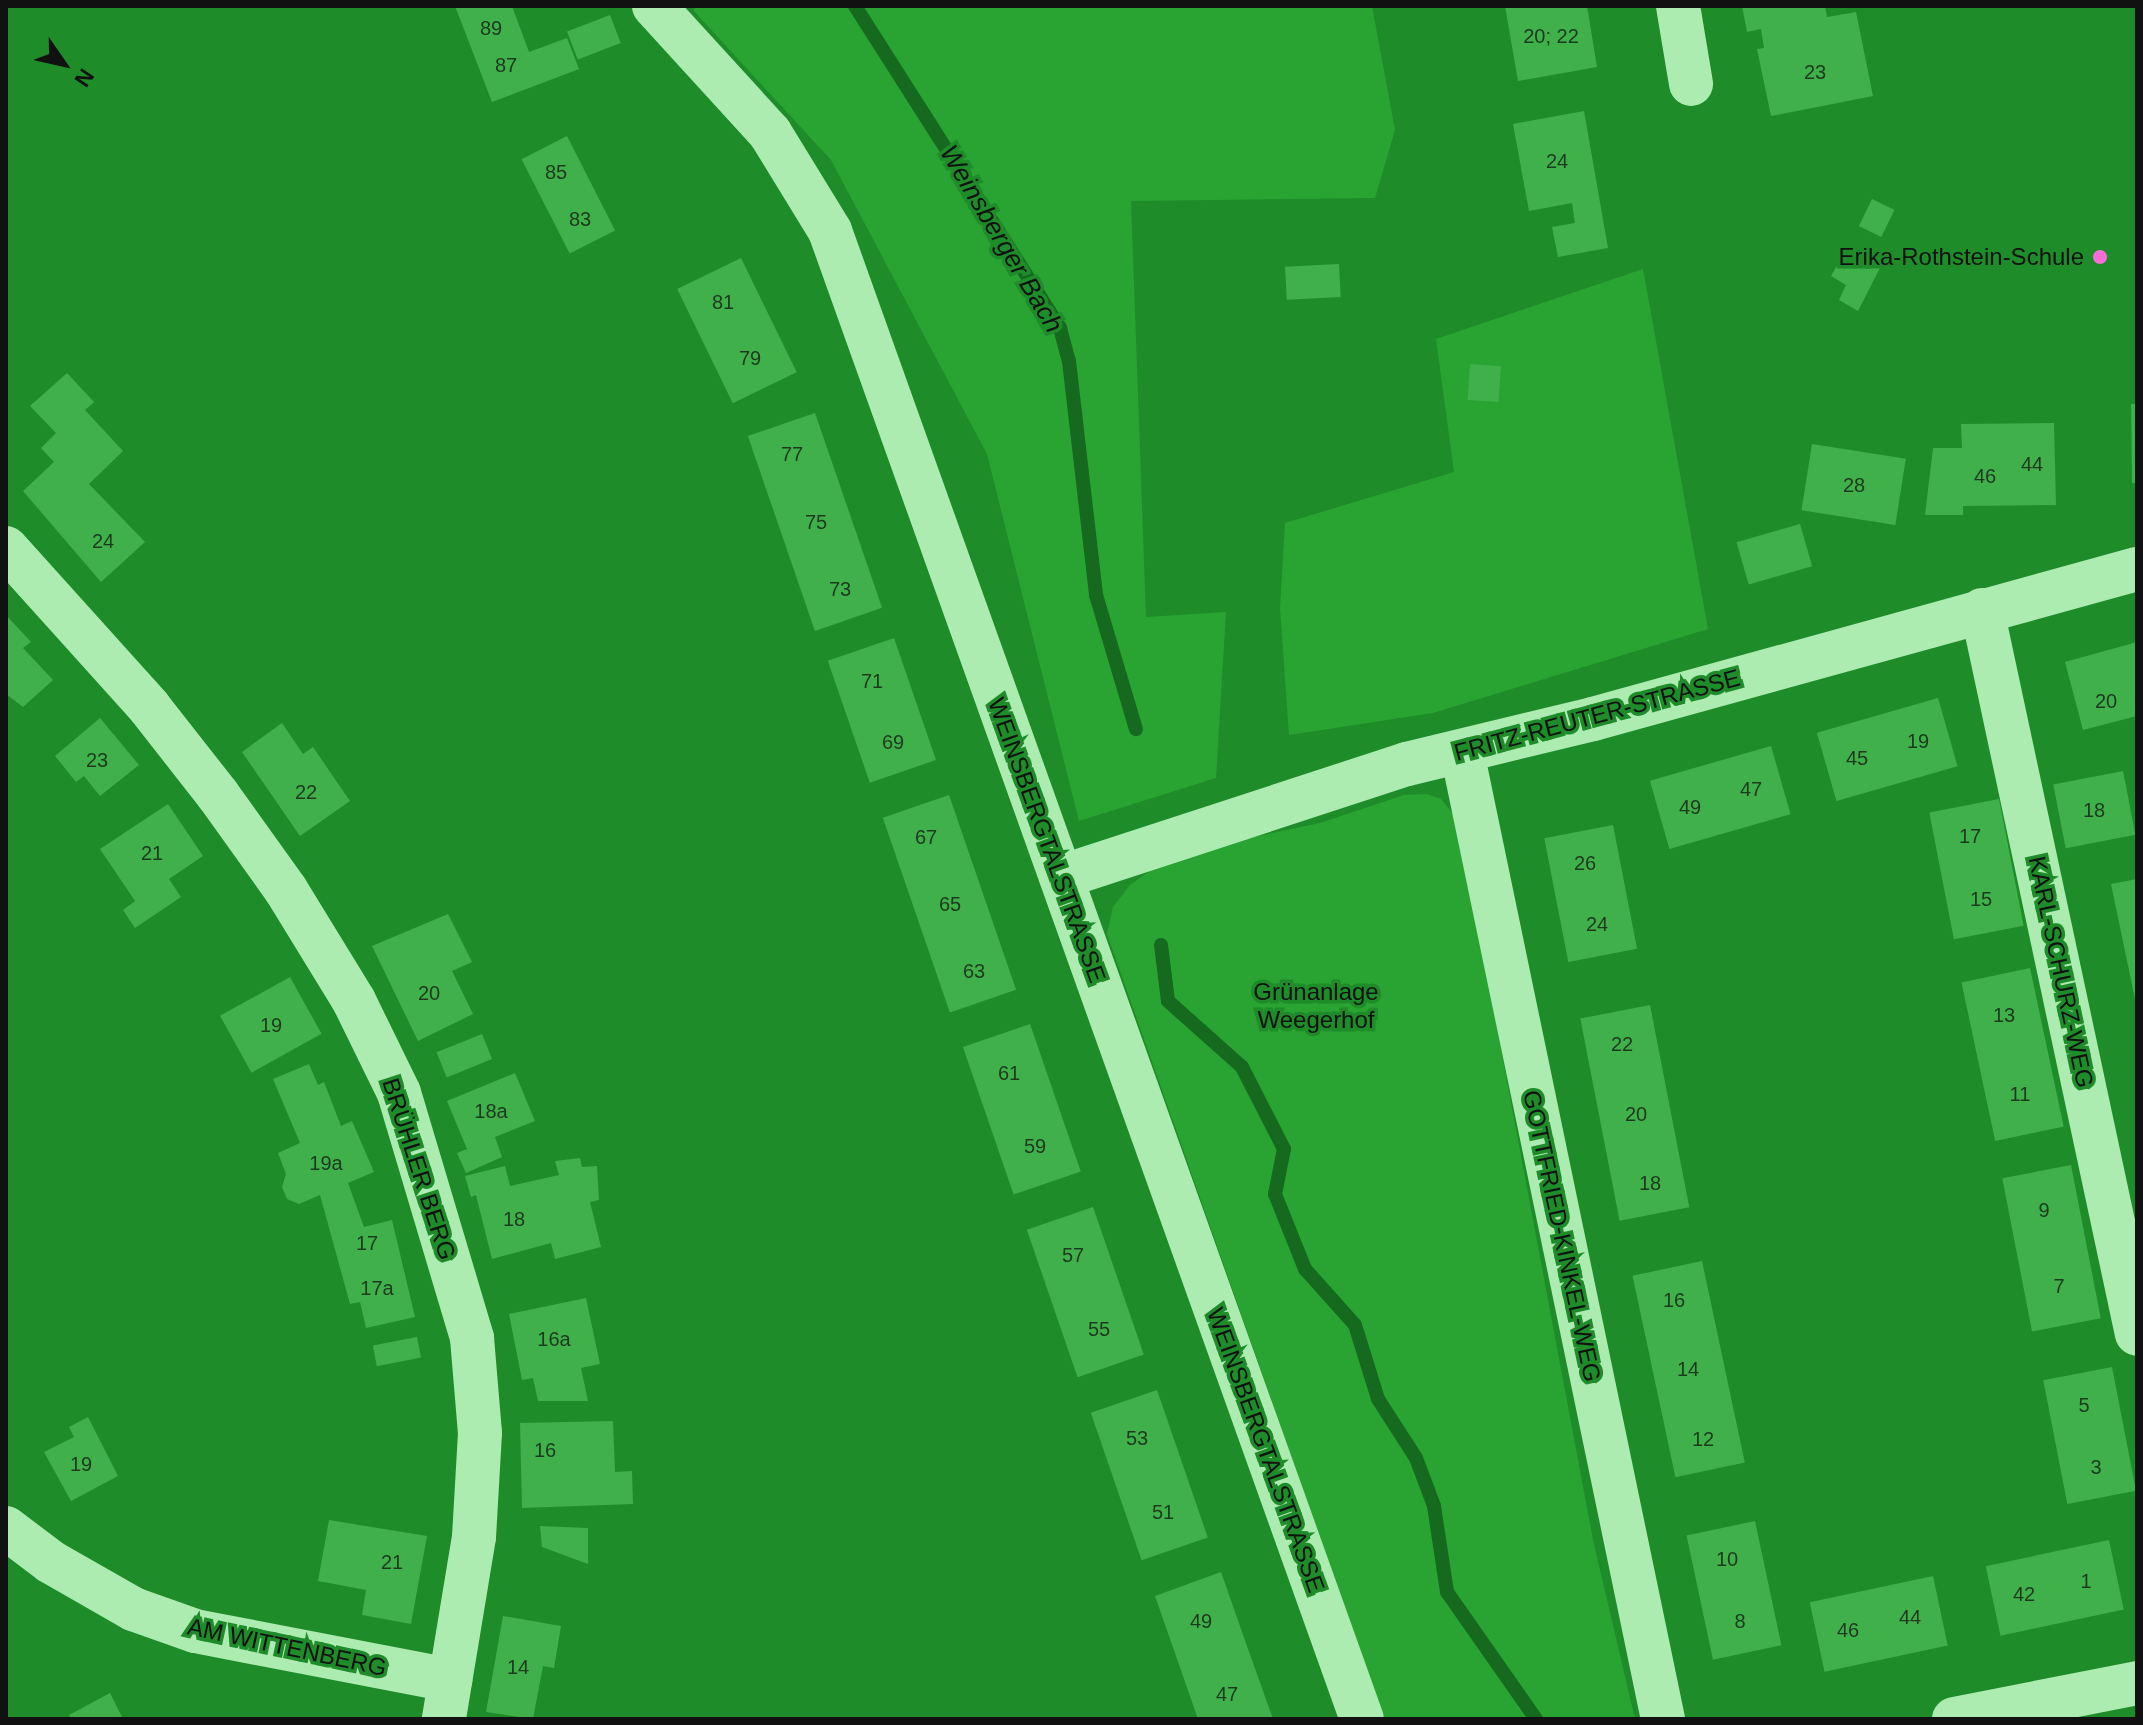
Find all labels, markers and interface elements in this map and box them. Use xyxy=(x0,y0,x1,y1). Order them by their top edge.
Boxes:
house number: 89 xyxy=(480,16,502,40)
north arrow xyxy=(24,24,104,104)
house number: 20; 22 xyxy=(1523,24,1579,48)
house number: 87 xyxy=(495,53,517,77)
house number: 23 xyxy=(1804,60,1826,84)
text: N xyxy=(70,64,99,91)
water label: Weinsberger Bach xyxy=(933,140,1069,338)
house number: 24 xyxy=(1546,149,1568,173)
house number: 85 xyxy=(545,160,567,184)
house number: 83 xyxy=(569,207,591,231)
place label: Erika-Rothstein-Schule xyxy=(1839,243,2084,271)
marker: Erika-Rothstein-Schule xyxy=(2091,248,2109,266)
house number: 81 xyxy=(712,290,734,314)
house number: 79 xyxy=(739,346,761,370)
house number: 77 xyxy=(781,442,803,466)
house number: 44 xyxy=(2021,452,2043,476)
house number: 46 xyxy=(1974,464,1996,488)
house number: 28 xyxy=(1843,473,1865,497)
house number: 75 xyxy=(805,510,827,534)
house number: 24 xyxy=(92,529,114,553)
house number: 73 xyxy=(829,577,851,601)
street label: FRITZ-REUTER-STRASSE xyxy=(1451,663,1743,767)
house number: 71 xyxy=(861,669,883,693)
house number: 20 xyxy=(2095,689,2117,713)
street label: WEINSBERGTALSTRASSE xyxy=(982,694,1112,986)
house number: 19 xyxy=(1907,729,1929,753)
house number: 69 xyxy=(882,730,904,754)
house number: 45 xyxy=(1846,746,1868,770)
house number: 23 xyxy=(86,748,108,772)
house number: 47 xyxy=(1740,777,1762,801)
house number: 22 xyxy=(295,780,317,804)
house number: 49 xyxy=(1679,795,1701,819)
house number: 18 xyxy=(2083,798,2105,822)
house number: 17 xyxy=(1959,824,1981,848)
house number: 67 xyxy=(915,825,937,849)
house number: 21 xyxy=(141,841,163,865)
house number: 26 xyxy=(1574,851,1596,875)
street label: KARL-SCHURZ-WEG xyxy=(2022,854,2100,1090)
house number: 15 xyxy=(1970,887,1992,911)
house number: 65 xyxy=(939,892,961,916)
house number: 24 xyxy=(1586,912,1608,936)
house number: 63 xyxy=(963,959,985,983)
park label: Grünanlage Weegerhof xyxy=(1253,978,1379,1034)
house number: 20 xyxy=(418,981,440,1005)
house number: 13 xyxy=(1993,1003,2015,1027)
house number: 19 xyxy=(260,1013,282,1037)
house number: 22 xyxy=(1611,1032,1633,1056)
house number: 61 xyxy=(998,1061,1020,1085)
street label: BRÜHLER BERG xyxy=(376,1074,462,1264)
house number: 11 xyxy=(2010,1082,2030,1106)
street label: GOTTFRIED-KINKEL-WEG xyxy=(1517,1088,1607,1384)
house number: 18a xyxy=(474,1099,508,1123)
house number: 20 xyxy=(1625,1102,1647,1126)
house number: 59 xyxy=(1024,1134,1046,1158)
house number: 19a xyxy=(309,1151,343,1175)
house number: 18 xyxy=(1639,1171,1661,1195)
house number: 9 xyxy=(2038,1198,2050,1222)
house number: 18 xyxy=(503,1207,525,1231)
house number: 17 xyxy=(356,1231,378,1255)
house number: 57 xyxy=(1062,1243,1084,1267)
house number: 7 xyxy=(2053,1274,2065,1298)
house number: 17a xyxy=(360,1276,394,1300)
house number: 16 xyxy=(1663,1288,1685,1312)
street label: WEINSBERGTALSTRASSE xyxy=(1201,1304,1331,1596)
house number: 55 xyxy=(1088,1317,1110,1341)
house number: 16a xyxy=(537,1327,571,1351)
house number: 14 xyxy=(1677,1357,1699,1381)
house number: 5 xyxy=(2078,1393,2090,1417)
house number: 53 xyxy=(1126,1426,1148,1450)
house number: 12 xyxy=(1692,1427,1714,1451)
house number: 16 xyxy=(534,1438,556,1462)
house number: 19 xyxy=(70,1452,92,1476)
house number: 3 xyxy=(2090,1455,2102,1479)
house number: 51 xyxy=(1152,1500,1174,1524)
house number: 10 xyxy=(1716,1547,1738,1571)
house number: 21 xyxy=(381,1550,403,1574)
house number: 1 xyxy=(2080,1569,2092,1593)
house number: 42 xyxy=(2013,1582,2035,1606)
house number: 44 xyxy=(1899,1605,1921,1629)
house number: 49 xyxy=(1190,1609,1212,1633)
house number: 8 xyxy=(1734,1609,1746,1633)
street label: AM WITTENBERG xyxy=(185,1612,389,1682)
house number: 46 xyxy=(1837,1618,1859,1642)
house number: 14 xyxy=(507,1655,529,1679)
house number: 47 xyxy=(1216,1682,1238,1706)

